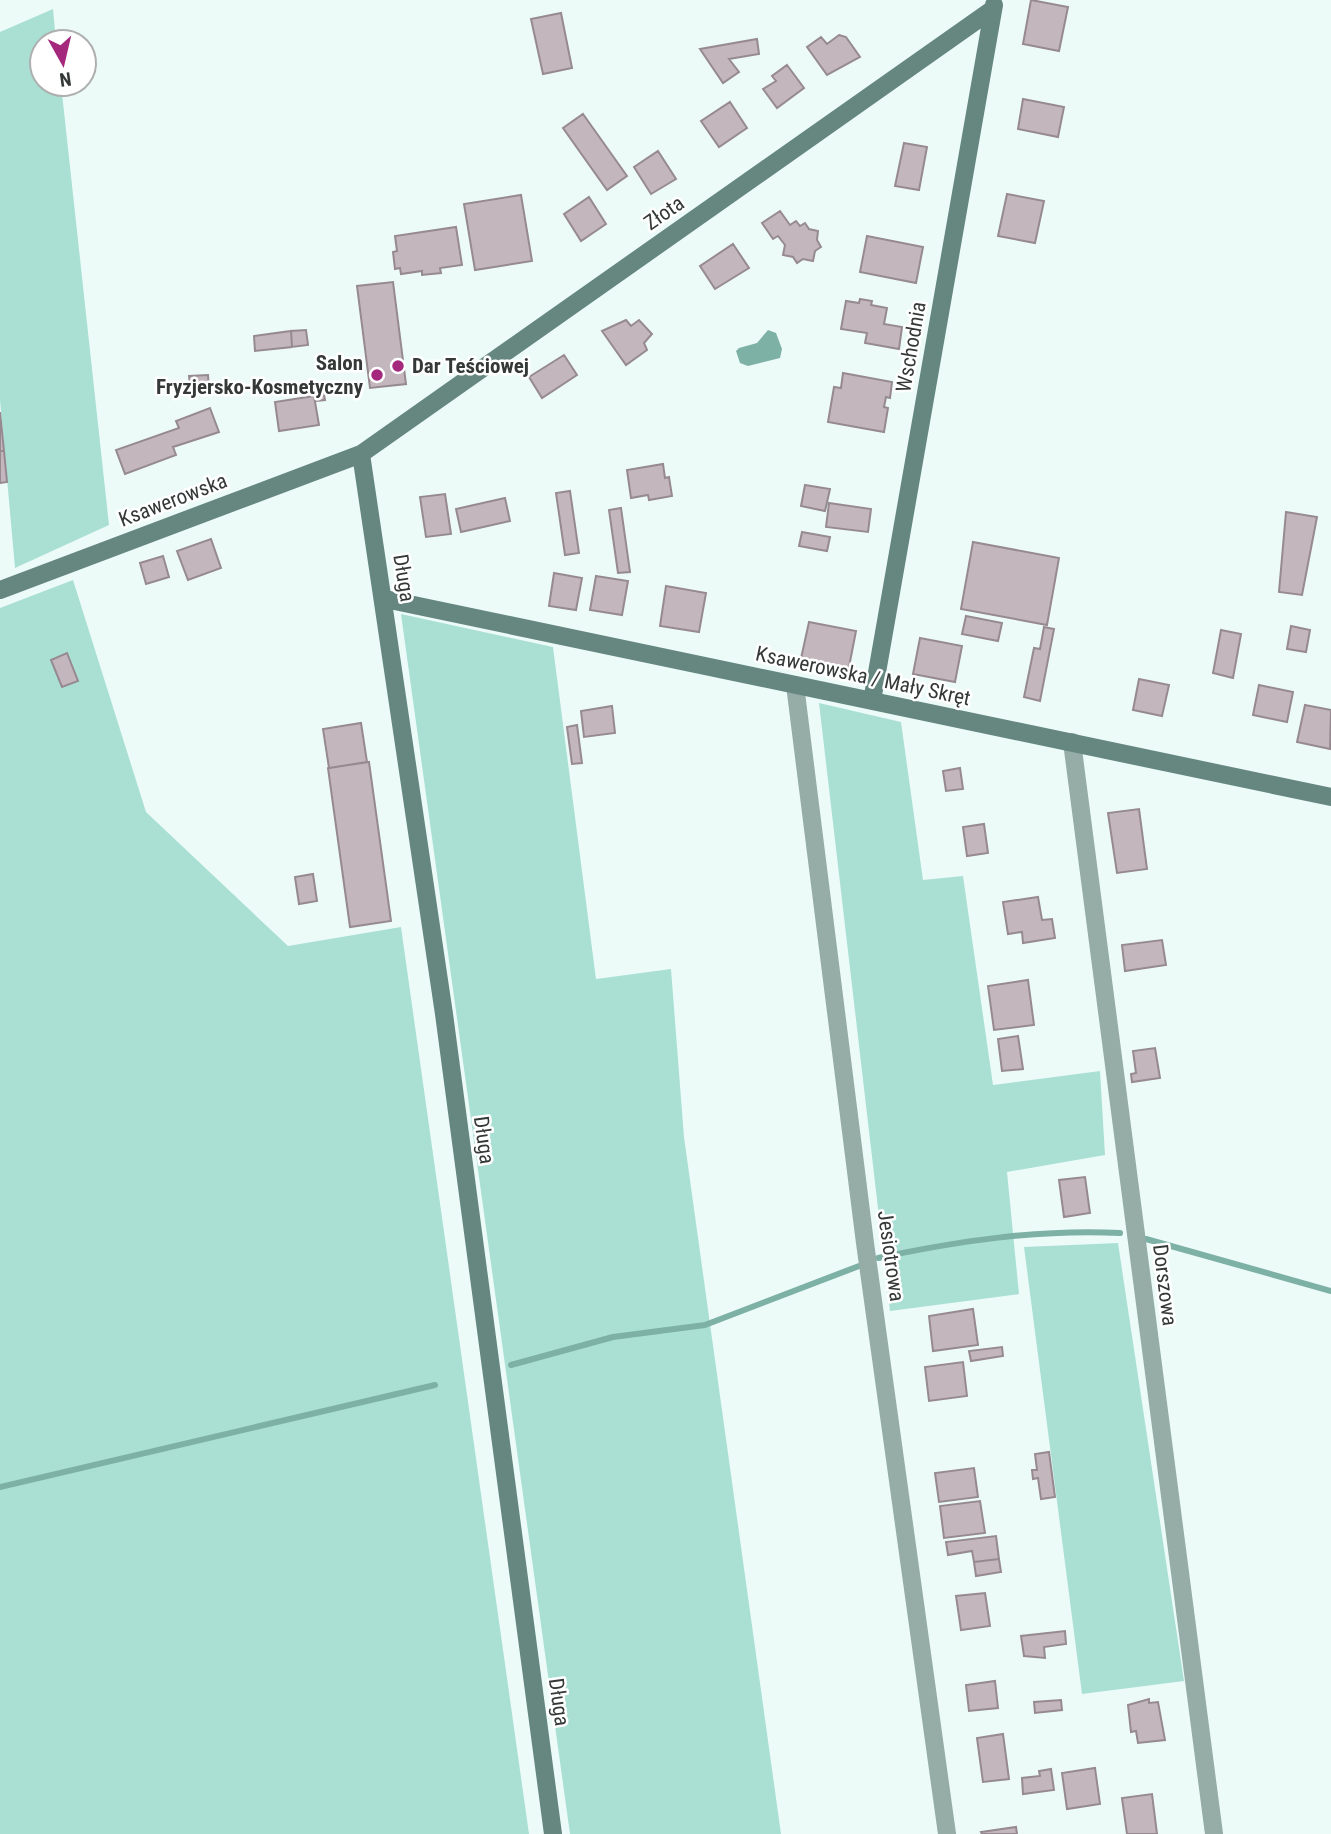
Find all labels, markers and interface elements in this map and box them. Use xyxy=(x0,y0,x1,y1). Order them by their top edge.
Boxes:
north arrow xyxy=(28,28,98,98)
text: N xyxy=(58,67,73,92)
street label: Złota xyxy=(639,191,689,235)
street label: Wschodnia xyxy=(891,300,931,394)
place label: Salon Fryzjersko-Kosmetyczny xyxy=(156,351,364,399)
place label: Dar Teściowej xyxy=(412,354,529,378)
marker: Dar Teściowej xyxy=(390,358,406,374)
marker: Salon Fryzjersko-Kosmetyczny xyxy=(369,367,385,383)
street label: Ksawerowska xyxy=(115,468,231,532)
street label: Długa xyxy=(388,553,420,603)
street label: Ksawerowska / Mały Skręt xyxy=(753,642,973,710)
street label: Długa xyxy=(469,1115,499,1165)
street label: Jesiotrowa xyxy=(873,1209,909,1303)
street label: Dorszowa xyxy=(1148,1243,1182,1327)
street label: Długa xyxy=(544,1677,574,1727)

